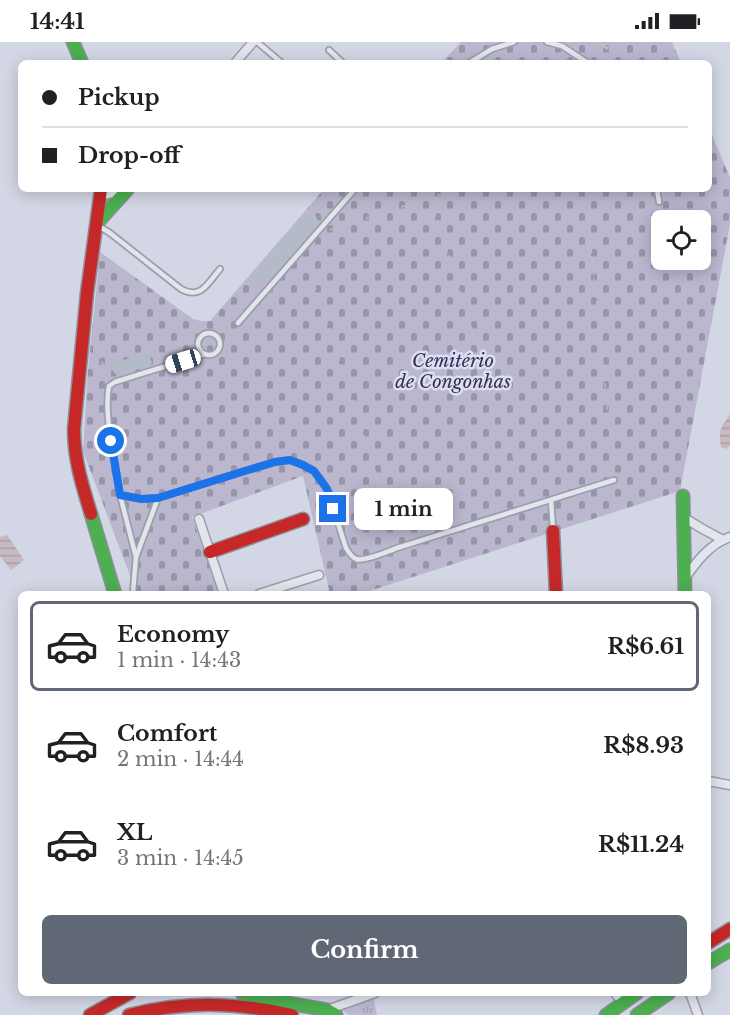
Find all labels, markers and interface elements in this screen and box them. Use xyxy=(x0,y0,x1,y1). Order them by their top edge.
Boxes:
text: 14:41 xyxy=(30,8,85,35)
text: Pickup xyxy=(78,84,160,111)
text: Drop-off xyxy=(78,142,180,169)
map controls xyxy=(651,210,711,270)
button: locate xyxy=(651,210,711,270)
car xyxy=(163,347,203,375)
park label: Cemitério de Congonhas xyxy=(395,350,511,393)
route start xyxy=(97,427,124,454)
callout: 1 min xyxy=(354,488,453,530)
route end xyxy=(319,495,346,522)
text: 1 min xyxy=(375,497,432,521)
icon: car xyxy=(45,619,99,673)
text: Economy xyxy=(117,621,229,648)
text: R$6.61 xyxy=(607,633,684,660)
text: 1 min · 14:43 xyxy=(117,648,241,672)
icon: car xyxy=(45,718,99,772)
text: Comfort xyxy=(117,720,217,747)
text: R$8.93 xyxy=(603,732,684,759)
text: 2 min · 14:44 xyxy=(117,747,244,771)
icon: car xyxy=(45,817,99,871)
text: XL xyxy=(117,819,152,846)
text: R$11.24 xyxy=(598,831,684,858)
text: 3 min · 14:45 xyxy=(117,846,244,870)
button: Confirm xyxy=(42,915,687,984)

